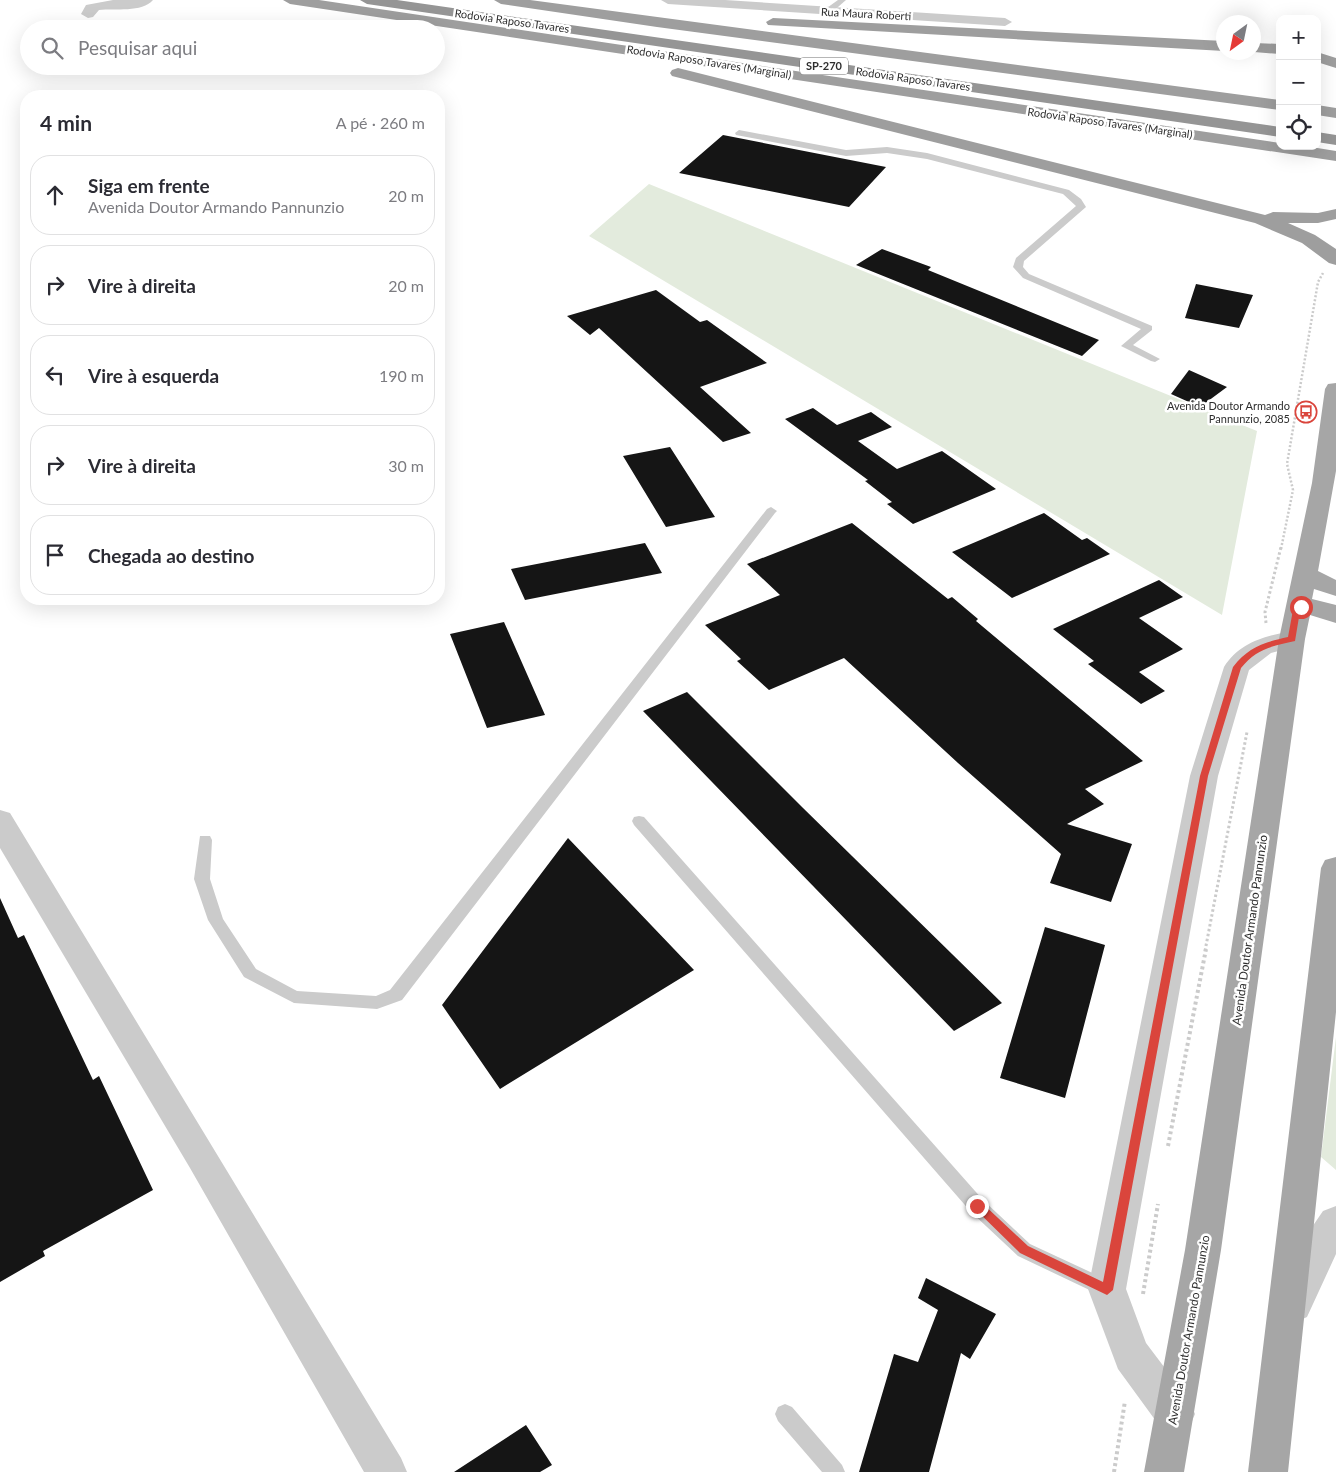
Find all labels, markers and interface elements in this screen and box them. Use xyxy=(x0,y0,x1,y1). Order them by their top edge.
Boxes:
street label: Rua Maura Roberti xyxy=(821,5,912,22)
street label: Rodovia Raposo Tavares xyxy=(454,6,571,35)
north arrow xyxy=(1216,15,1261,60)
map controls xyxy=(1276,15,1321,150)
button: + xyxy=(1276,15,1321,60)
search box xyxy=(20,20,445,75)
icon: search xyxy=(38,34,66,62)
text: Pesquisar aqui xyxy=(78,36,197,59)
street label: Rodovia Raposo Tavares (Marginal) xyxy=(626,42,792,81)
road number: SP-270 xyxy=(800,58,848,74)
button: − xyxy=(1276,60,1321,105)
street label: Rodovia Raposo Tavares xyxy=(855,64,972,93)
street label: Rodovia Raposo Tavares (Marginal) xyxy=(1027,104,1193,141)
button: locate xyxy=(1276,105,1321,150)
text: 4 min xyxy=(40,110,92,135)
text: A pé · 260 m xyxy=(336,113,425,132)
text: Siga em frente xyxy=(88,174,210,197)
icon: ahead xyxy=(41,181,69,209)
text: 20 m xyxy=(388,186,424,205)
text: Avenida Doutor Armando Pannunzio xyxy=(88,197,344,216)
icon: right xyxy=(41,271,69,299)
text: Vire à direita xyxy=(88,274,196,297)
text: 20 m xyxy=(388,276,424,295)
icon: left xyxy=(41,361,69,389)
text: Vire à esquerda xyxy=(88,364,219,387)
text: 190 m xyxy=(379,366,424,385)
place label: Avenida Doutor Armando Pannunzio, 2085 xyxy=(1167,399,1290,425)
bus stop icon: Avenida Doutor Armando Pannunzio, 2085 xyxy=(1294,400,1318,424)
icon: right xyxy=(41,451,69,479)
text: Vire à direita xyxy=(88,454,196,477)
text: 30 m xyxy=(388,456,424,475)
icon: arrive xyxy=(41,541,69,569)
text: Chegada ao destino xyxy=(88,544,254,567)
route start xyxy=(1290,596,1313,619)
street label: Avenida Doutor Armando Pannunzio xyxy=(1229,834,1270,1026)
route end xyxy=(966,1195,989,1218)
street label: Avenida Doutor Armando Pannunzio xyxy=(1164,1234,1213,1426)

